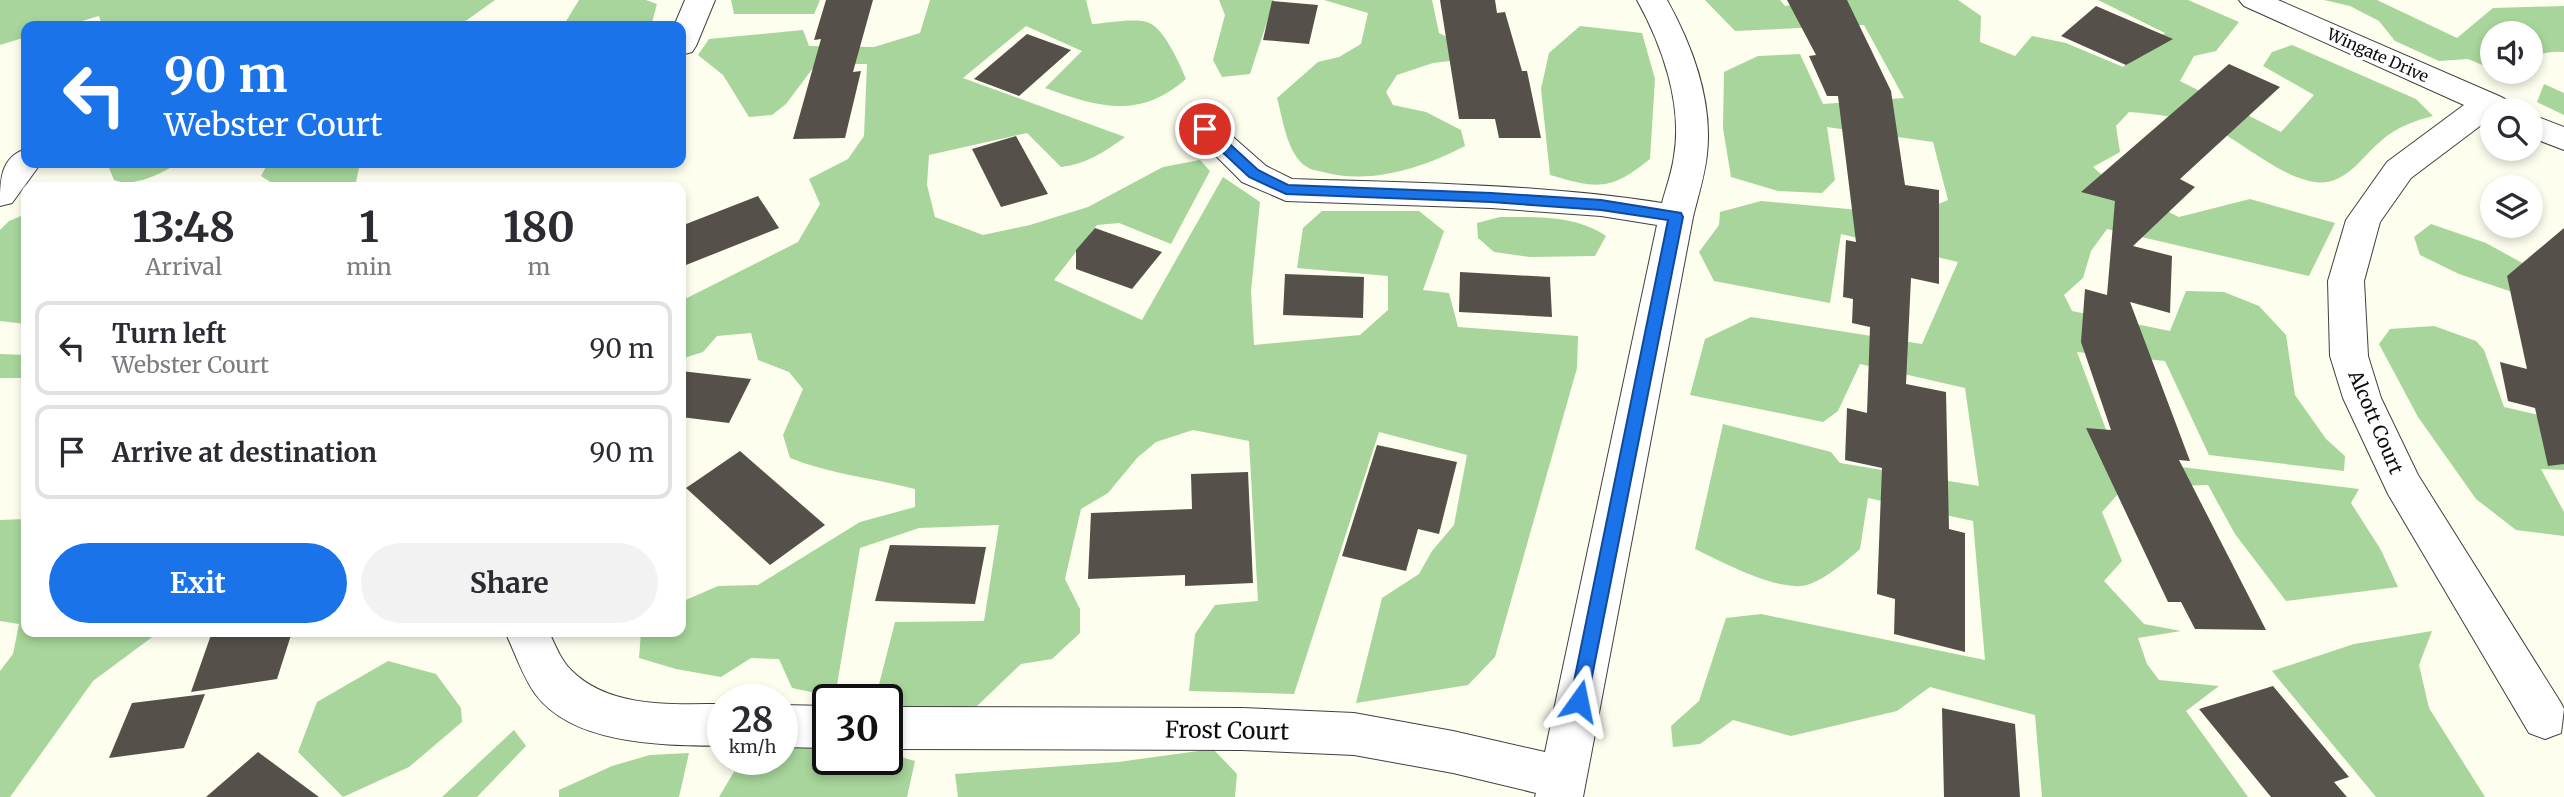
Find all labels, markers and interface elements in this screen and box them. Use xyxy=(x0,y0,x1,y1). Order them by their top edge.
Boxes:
map controls xyxy=(2480,21,2543,238)
button: sound xyxy=(2480,21,2543,84)
street label: Wingate Drive xyxy=(2323,23,2432,86)
text: 90 m xyxy=(164,44,288,105)
icon: left xyxy=(49,49,140,140)
button: search xyxy=(2480,98,2543,161)
pin xyxy=(1175,99,1235,159)
text: Webster Court xyxy=(164,105,382,145)
icon: arrive xyxy=(1186,110,1224,148)
button: layers xyxy=(2480,175,2543,238)
text: 13:48 xyxy=(132,201,235,253)
text: 1 xyxy=(359,201,379,253)
text: 180 xyxy=(503,201,575,253)
text: Arrival xyxy=(145,252,222,281)
text: min xyxy=(346,252,392,281)
text: m xyxy=(527,252,550,281)
text: Turn left xyxy=(112,317,226,350)
icon: left xyxy=(53,329,91,367)
text: 90 m xyxy=(590,332,654,365)
text: Webster Court xyxy=(112,350,269,379)
street label: Alcott Court xyxy=(2343,366,2409,478)
icon: arrive xyxy=(53,433,91,471)
text: Arrive at destination xyxy=(112,436,377,469)
text: 90 m xyxy=(590,436,654,469)
button: Exit xyxy=(49,543,347,623)
button: Share xyxy=(361,543,658,623)
position arrow xyxy=(1542,664,1616,738)
speed limit sign: 30 xyxy=(812,684,903,775)
text: 28 xyxy=(731,698,774,742)
street label: Frost Court xyxy=(1165,714,1289,746)
text: km/h xyxy=(729,735,776,758)

